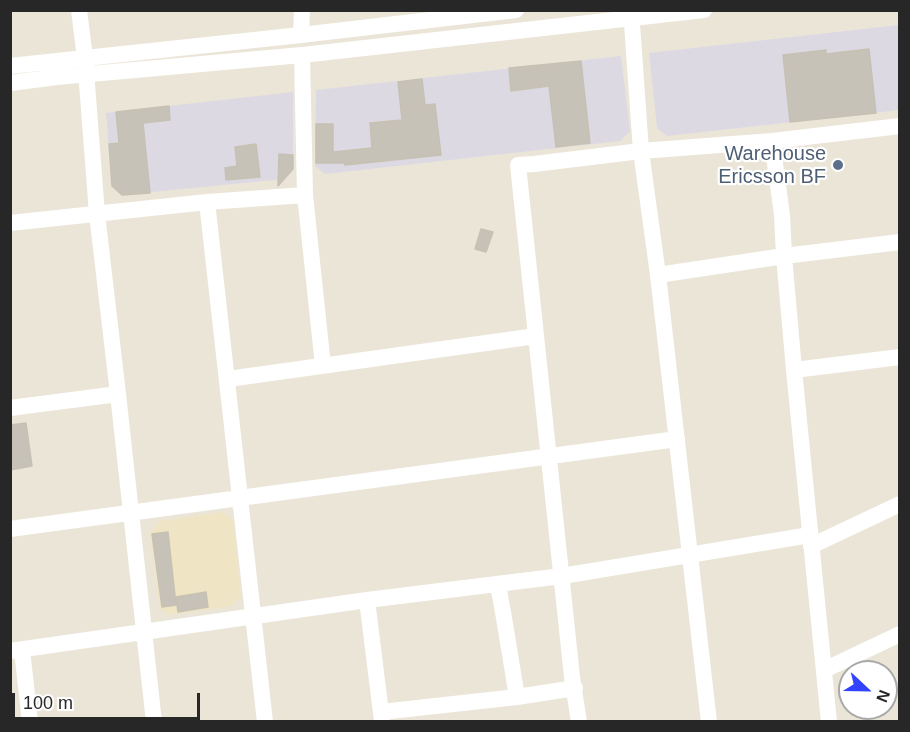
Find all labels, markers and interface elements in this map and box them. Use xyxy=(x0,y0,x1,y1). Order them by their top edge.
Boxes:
place label: Warehouse Ericsson BF xyxy=(718,142,826,189)
marker: Warehouse Ericsson BF xyxy=(831,158,845,172)
north arrow xyxy=(838,660,898,720)
scale bar xyxy=(15,681,202,719)
text: N xyxy=(873,688,893,705)
text: 100 m xyxy=(23,693,73,713)

